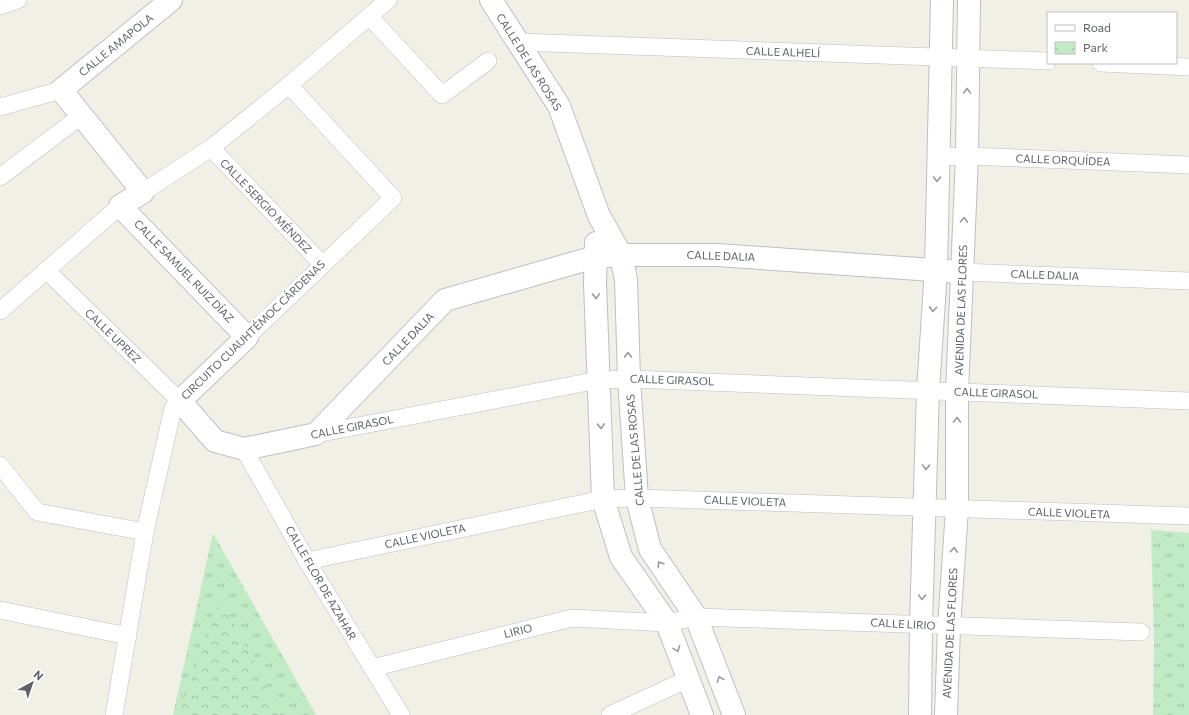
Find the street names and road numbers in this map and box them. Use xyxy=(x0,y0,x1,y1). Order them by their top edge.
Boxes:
street label: CALLE AMAPOLA xyxy=(76,10,156,79)
street label: CALLE DE LAS ROSAS xyxy=(494,11,565,113)
street label: CALLE ALHELÍ xyxy=(746,43,821,59)
street label: CALLE ORQUÍDEA xyxy=(1015,150,1111,168)
street label: CALLE SERGIO MÉNDEZ xyxy=(218,155,316,256)
street label: CALLE SAMUEL RUIZ DÍAZ xyxy=(132,216,238,325)
street label: AVENIDA DE LAS FLORES xyxy=(952,244,969,375)
street label: CALLE DALIA xyxy=(686,248,756,263)
street label: CIRCUITO CUAUHTÉMOC CÁRDENAS xyxy=(177,257,327,402)
street label: CALLE DALIA xyxy=(1010,267,1080,282)
street label: CALLE UPREZ xyxy=(83,306,144,366)
street label: CALLE DALIA xyxy=(379,309,436,368)
street label: CALLE GIRASOL xyxy=(630,372,714,387)
street label: CALLE GIRASOL xyxy=(954,385,1038,400)
street label: CALLE DE LAS ROSAS xyxy=(623,394,646,507)
street label: CALLE GIRASOL xyxy=(309,412,394,441)
street label: CALLE VIOLETA xyxy=(704,493,787,508)
street label: CALLE VIOLETA xyxy=(1028,505,1111,520)
street label: CALLE VIOLETA xyxy=(383,520,467,550)
street label: CALLE FLOR DE AZAHAR xyxy=(283,523,360,643)
street label: AVENIDA DE LAS FLORES xyxy=(940,567,959,699)
street label: CALLE LIRIO xyxy=(870,615,936,632)
street label: LIRIO xyxy=(502,621,533,640)

